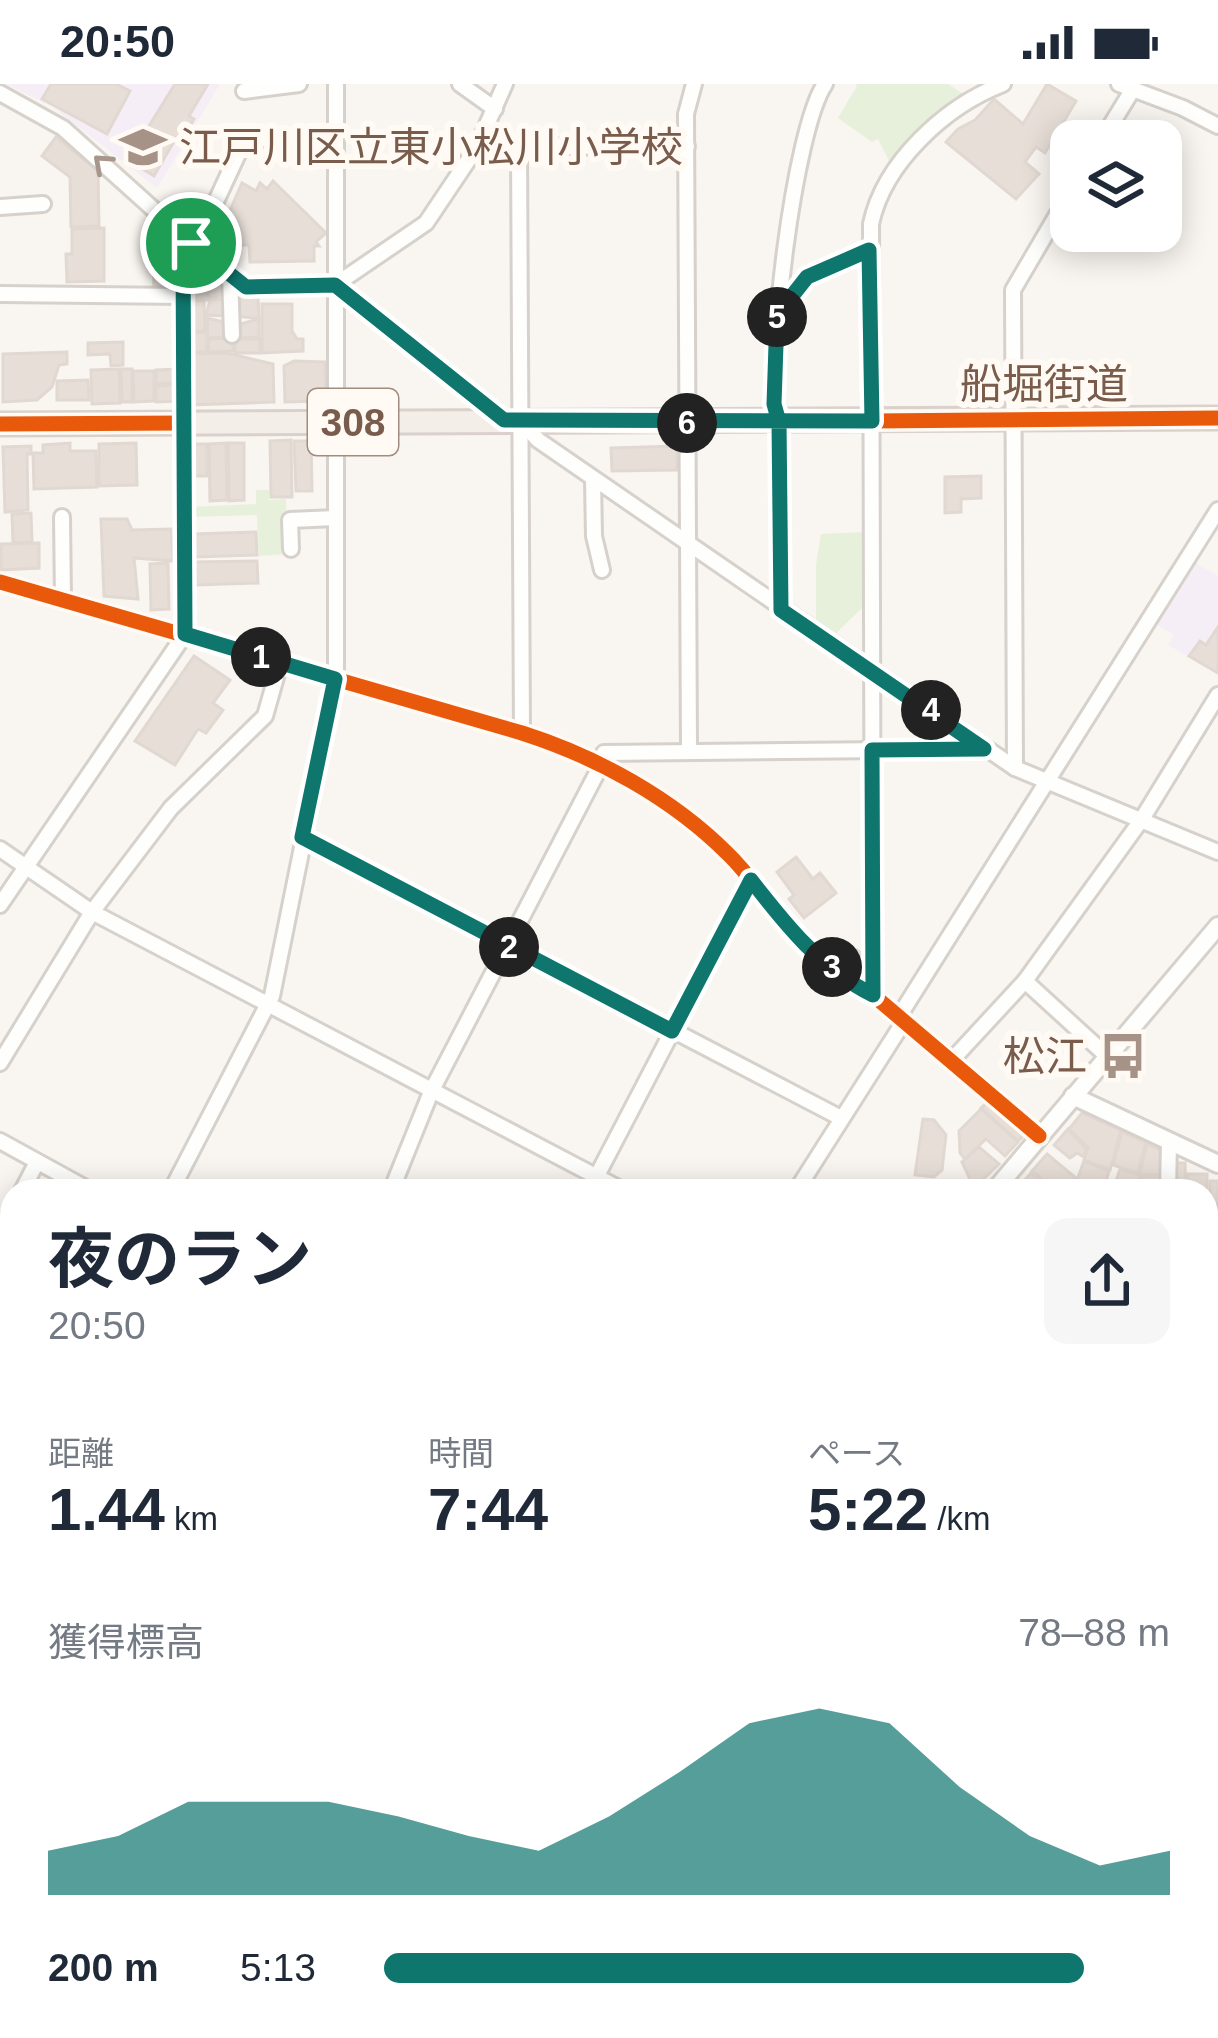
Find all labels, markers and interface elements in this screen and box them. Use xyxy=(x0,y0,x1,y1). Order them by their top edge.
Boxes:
text: 20:50 xyxy=(60,16,175,67)
map controls xyxy=(1050,120,1182,252)
button: layers xyxy=(1050,120,1182,252)
school or university icon: 江戸川区立東小松川小学校 xyxy=(118,122,168,172)
place label: 江戸川区立東小松川小学校 xyxy=(179,124,683,171)
one-way arrow xyxy=(95,156,116,177)
pin xyxy=(140,192,242,294)
icon: arrive xyxy=(158,210,224,276)
pin: 5 xyxy=(747,287,807,347)
text: 5 xyxy=(768,298,786,335)
street label: 船堀街道 xyxy=(960,361,1128,408)
road number: 308 xyxy=(308,389,398,455)
pin: 6 xyxy=(657,393,717,453)
text: 6 xyxy=(678,404,696,441)
pin: 1 xyxy=(231,627,291,687)
text: 1 xyxy=(252,638,270,675)
pin: 4 xyxy=(901,680,961,740)
text: 4 xyxy=(922,691,940,728)
pin: 2 xyxy=(479,917,539,977)
text: 2 xyxy=(500,928,518,965)
pin: 3 xyxy=(802,937,862,997)
text: 3 xyxy=(823,948,841,985)
bus stop icon: 松江 xyxy=(1098,1031,1148,1081)
place label: 松江 xyxy=(1003,1033,1087,1080)
button: share xyxy=(1044,1218,1170,1344)
text: 夜のラン xyxy=(48,1222,312,1296)
text: 20:50 xyxy=(48,1304,146,1347)
text: 距離 xyxy=(48,1435,114,1472)
text: 時間 xyxy=(428,1435,494,1472)
text: ペース xyxy=(808,1435,905,1472)
text: 1.44 xyxy=(48,1476,165,1543)
text: 7:44 xyxy=(428,1476,548,1543)
text: 5:22 xyxy=(808,1476,928,1543)
text: km xyxy=(165,1500,218,1537)
text: /km xyxy=(928,1500,990,1537)
text: 78–88 m xyxy=(1018,1611,1170,1654)
text: 獲得標高 xyxy=(48,1621,204,1664)
text: 200 m xyxy=(48,1946,159,1989)
text: 5:13 xyxy=(240,1946,316,1989)

